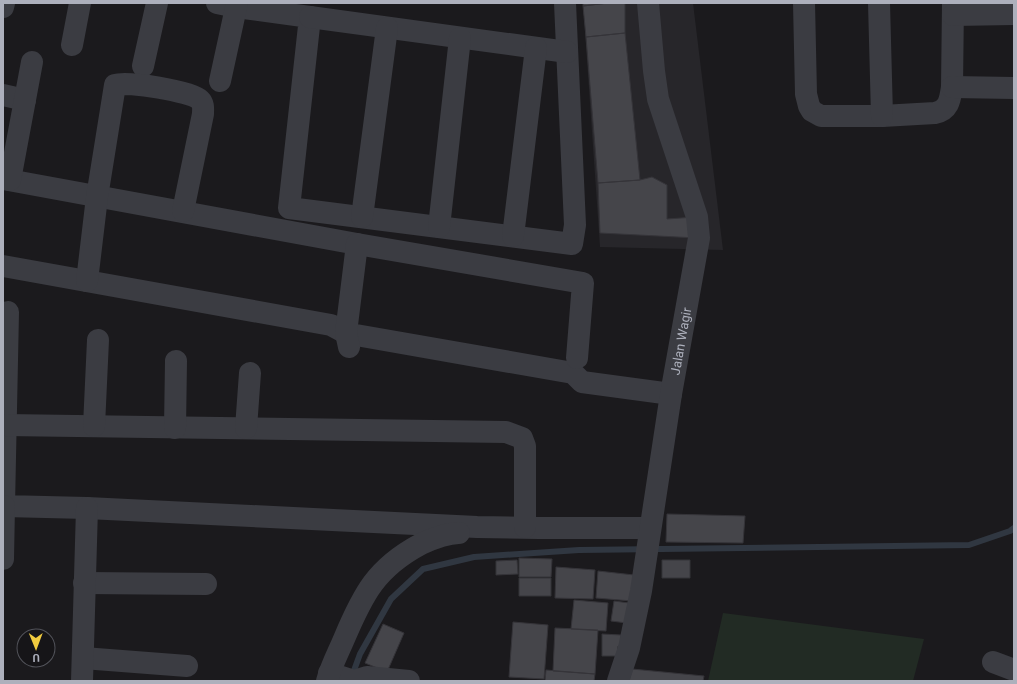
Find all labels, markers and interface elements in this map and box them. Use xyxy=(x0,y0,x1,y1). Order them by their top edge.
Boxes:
street label: Jalan Wagir xyxy=(667,306,694,376)
north arrow xyxy=(16,628,56,668)
text: U xyxy=(32,651,40,664)

